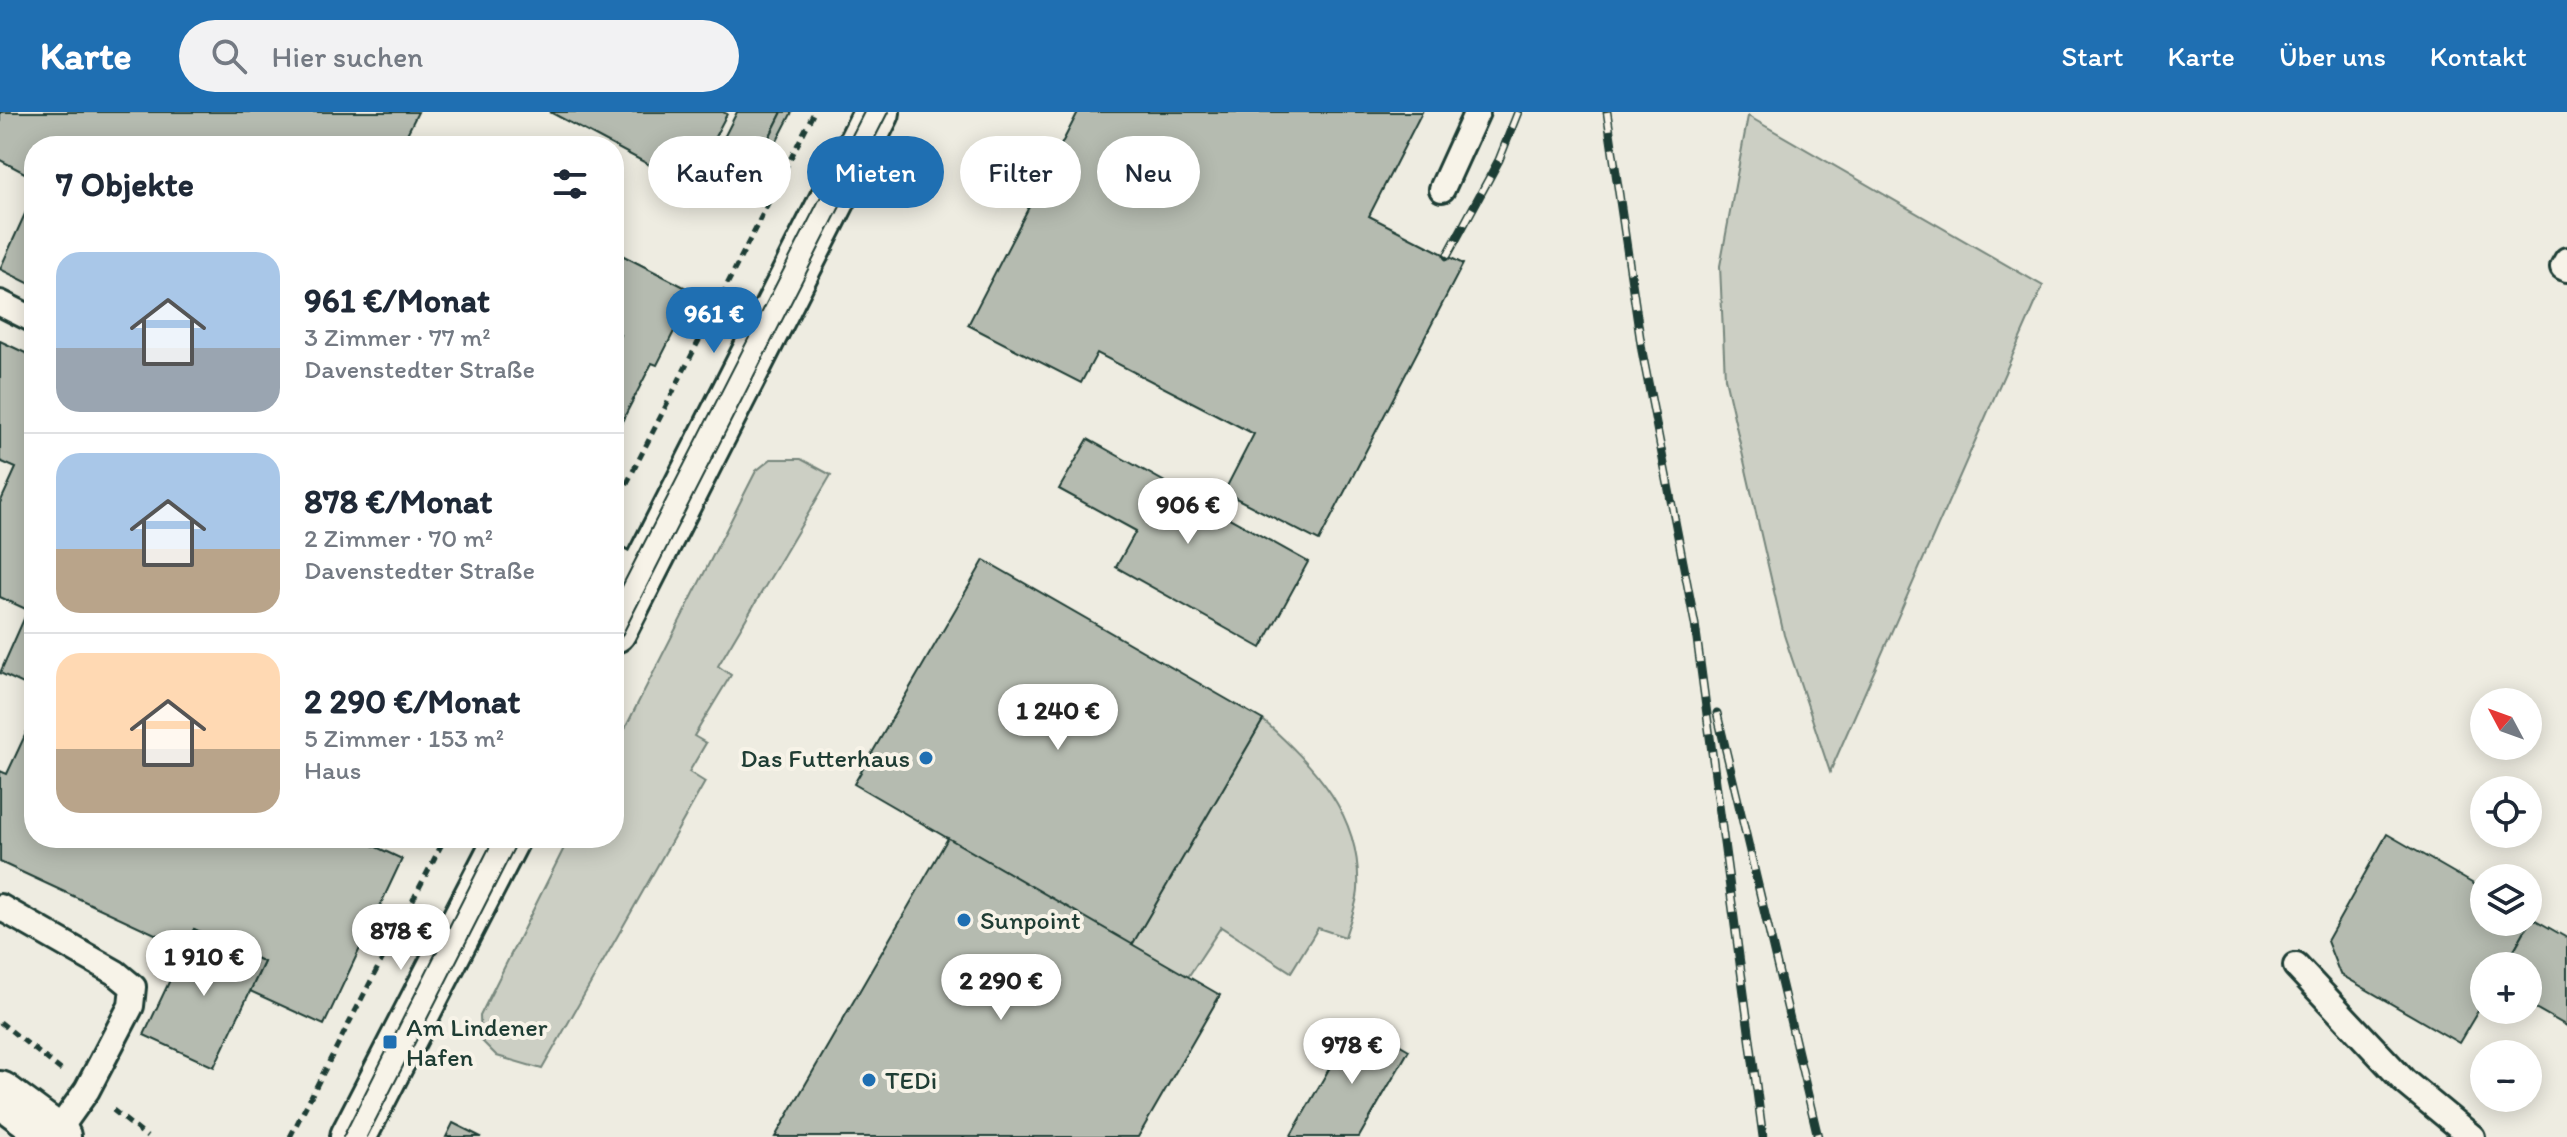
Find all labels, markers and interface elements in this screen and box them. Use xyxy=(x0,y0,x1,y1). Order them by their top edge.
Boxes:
search box xyxy=(179,20,739,92)
text: Karte xyxy=(40,33,131,79)
icon: search xyxy=(207,34,251,78)
text: Hier suchen xyxy=(271,38,423,75)
text: Start xyxy=(2062,39,2124,73)
text: Karte xyxy=(2168,39,2235,73)
text: Über uns xyxy=(2279,39,2386,73)
text: Kontakt xyxy=(2430,39,2527,73)
chip: Kaufen xyxy=(648,136,791,208)
chip: Mieten xyxy=(807,136,944,208)
chip: Filter xyxy=(960,136,1081,208)
chip: Neu xyxy=(1097,136,1200,208)
icon: filters xyxy=(548,162,592,206)
text: 7 Objekte xyxy=(56,164,194,205)
text: 961 €/Monat xyxy=(304,280,490,321)
icon: home xyxy=(120,284,216,380)
pin: 961 € xyxy=(658,287,770,355)
text: 961 € xyxy=(684,297,744,329)
text: 3 Zimmer · 77 m² xyxy=(304,321,491,353)
text: Davenstedter Straße xyxy=(304,353,535,385)
pin: 906 € xyxy=(1132,478,1244,546)
text: 878 €/Monat xyxy=(304,481,492,522)
icon: home xyxy=(120,485,216,581)
text: 906 € xyxy=(1156,488,1220,520)
text: 2 Zimmer · 70 m² xyxy=(304,522,493,554)
text: Davenstedter Straße xyxy=(304,554,535,586)
text: 2 290 €/Monat xyxy=(304,681,520,722)
pin: 1 240 € xyxy=(984,684,1132,752)
icon: home xyxy=(120,685,216,781)
north arrow xyxy=(2470,688,2542,760)
map controls xyxy=(2470,688,2542,1112)
text: 1 240 € xyxy=(1016,694,1100,726)
text: 5 Zimmer · 153 m² xyxy=(304,722,504,754)
place label: Das Futterhaus xyxy=(740,742,910,774)
marker: Das Futterhaus xyxy=(917,749,935,767)
text: Haus xyxy=(304,754,361,786)
button: locate xyxy=(2470,776,2542,848)
button: layers xyxy=(2470,864,2542,936)
pin: 878 € xyxy=(345,904,457,972)
place label: Sunpoint xyxy=(980,904,1081,936)
marker: Sunpoint xyxy=(955,911,973,929)
text: 878 € xyxy=(370,914,432,946)
pin: 1 910 € xyxy=(130,930,278,998)
text: 1 910 € xyxy=(164,940,244,972)
button: + xyxy=(2470,952,2542,1024)
pin: 2 290 € xyxy=(927,954,1075,1022)
text: 2 290 € xyxy=(959,964,1043,996)
place label: Am Lindener Hafen xyxy=(406,1011,548,1073)
pin: 978 € xyxy=(1296,1018,1408,1086)
text: 978 € xyxy=(1321,1028,1383,1060)
marker: Am Lindener Hafen xyxy=(381,1033,399,1051)
button: − xyxy=(2470,1040,2542,1112)
place label: TEDi xyxy=(885,1064,937,1096)
marker: TEDi xyxy=(860,1071,878,1089)

